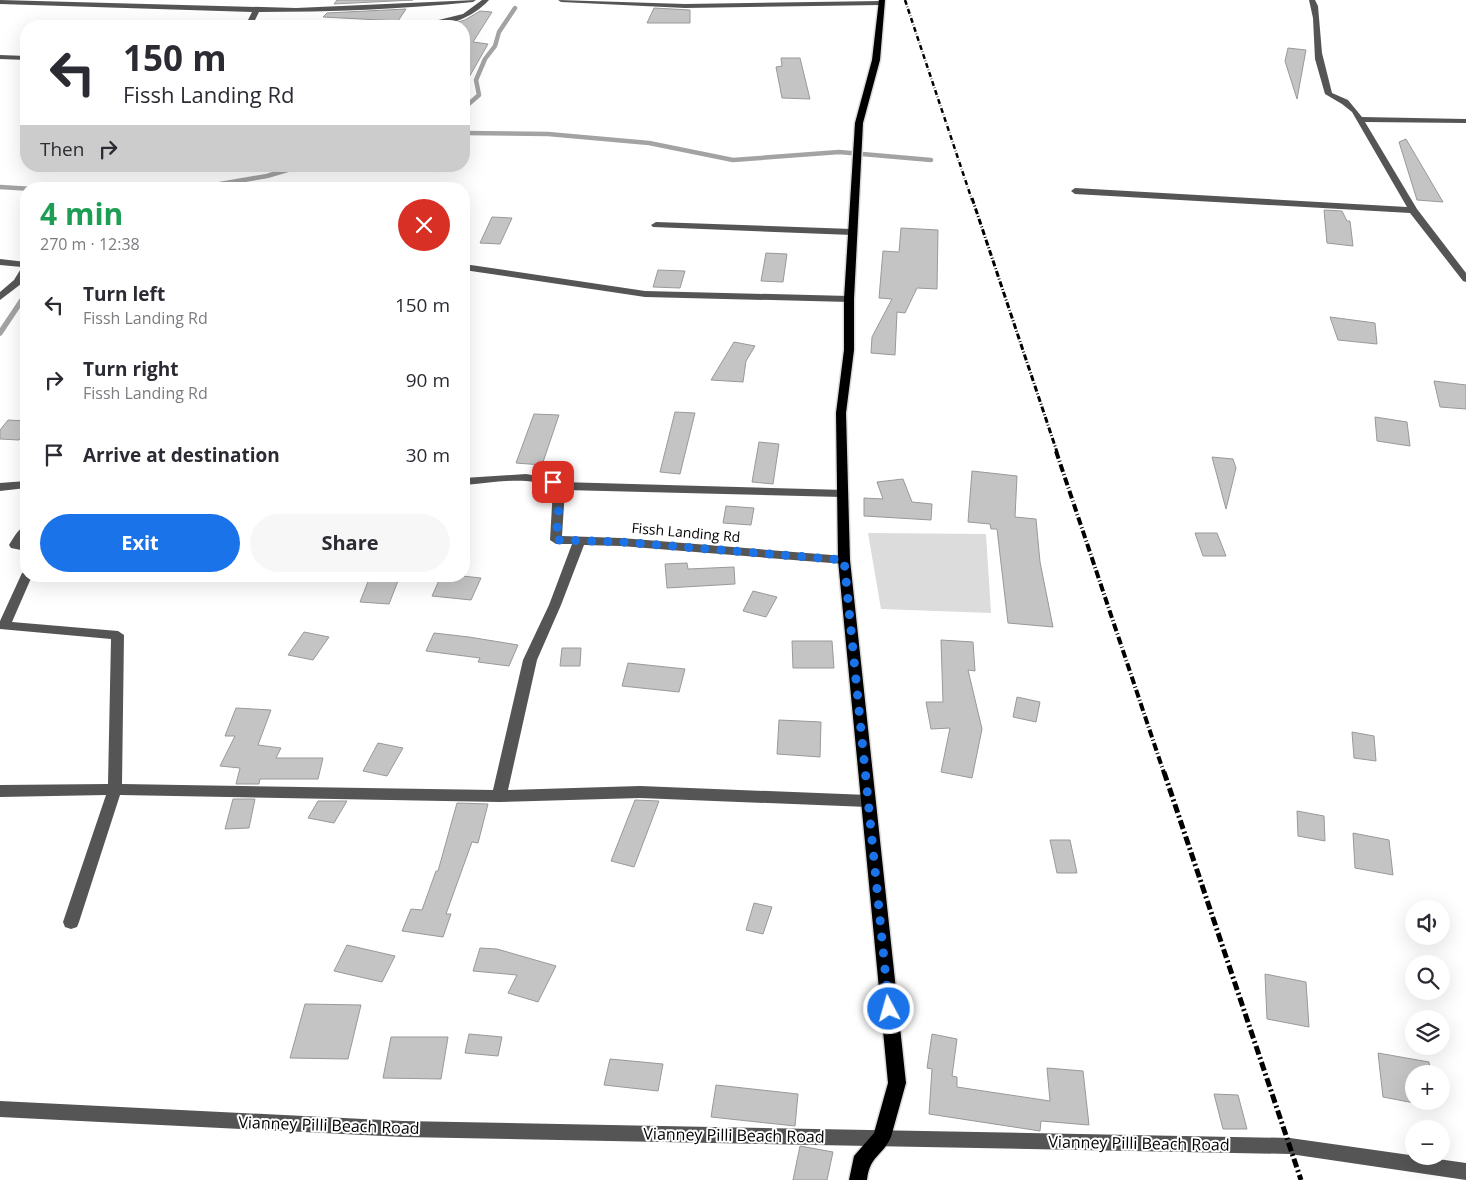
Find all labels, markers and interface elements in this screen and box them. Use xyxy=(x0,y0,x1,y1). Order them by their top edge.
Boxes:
text: 150 m xyxy=(123,34,227,81)
icon: left xyxy=(40,40,105,105)
text: Fissh Landing Rd xyxy=(123,79,295,109)
icon: right xyxy=(94,135,122,163)
text: Then xyxy=(40,136,84,162)
text: 4 min xyxy=(40,193,123,234)
button: close xyxy=(398,199,450,251)
text: 270 m · 12:38 xyxy=(40,233,140,255)
text: Turn left xyxy=(83,281,165,307)
icon: left xyxy=(40,291,68,319)
text: 150 m xyxy=(395,292,450,318)
text: Fissh Landing Rd xyxy=(83,307,208,329)
text: Turn right xyxy=(83,356,178,382)
icon: right xyxy=(40,366,68,394)
text: 90 m xyxy=(406,367,450,393)
text: Fissh Landing Rd xyxy=(83,382,208,404)
icon: arrive xyxy=(40,441,68,469)
text: Arrive at destination xyxy=(83,442,280,468)
text: 30 m xyxy=(406,442,450,468)
pin xyxy=(532,461,574,503)
icon: arrive xyxy=(539,468,567,496)
button: Exit xyxy=(40,514,240,572)
button: Share xyxy=(250,514,450,572)
street label: Fissh Landing Rd xyxy=(631,518,741,546)
map controls xyxy=(1405,900,1450,1165)
button: sound xyxy=(1405,900,1450,945)
button: search xyxy=(1405,955,1450,1000)
position arrow xyxy=(862,982,914,1034)
button: layers xyxy=(1405,1010,1450,1055)
button: + xyxy=(1405,1065,1450,1110)
street label: Vianney Pilli Beach Road xyxy=(238,1111,420,1139)
button: − xyxy=(1405,1120,1450,1165)
street label: Vianney Pilli Beach Road xyxy=(643,1122,825,1148)
street label: Vianney Pilli Beach Road xyxy=(1048,1130,1230,1156)

